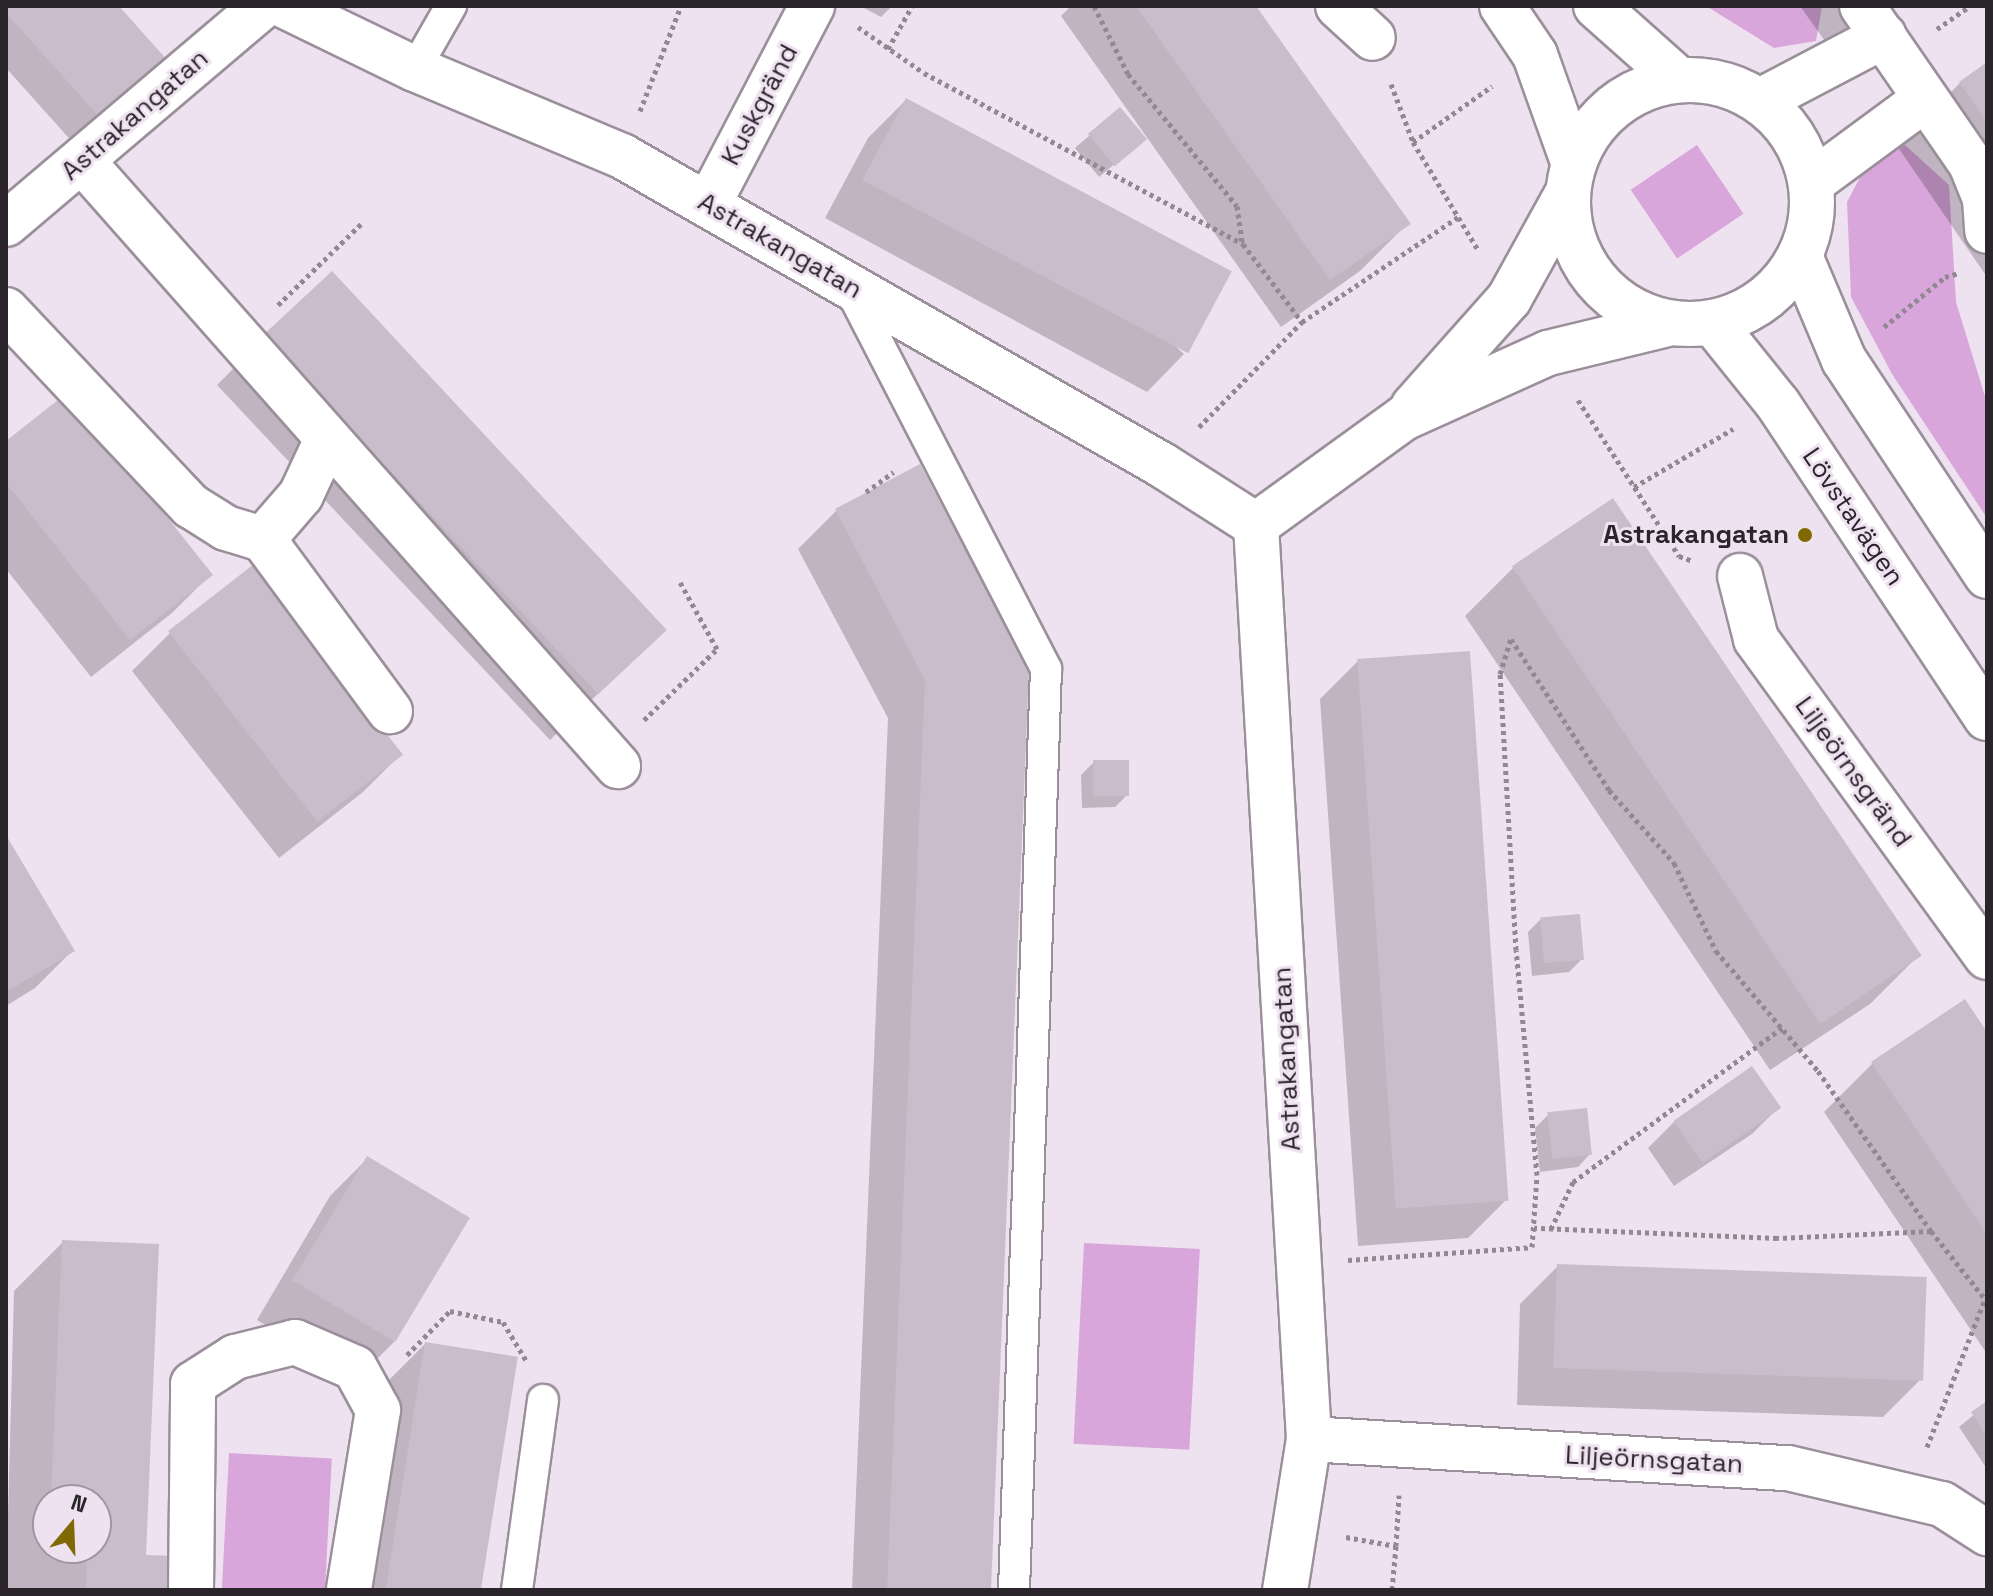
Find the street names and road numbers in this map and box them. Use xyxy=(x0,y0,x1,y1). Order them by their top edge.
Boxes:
street label: Kuskgränd xyxy=(715,39,805,171)
street label: Astrakangatan xyxy=(55,43,215,187)
street label: Astrakangatan xyxy=(692,186,868,306)
street label: Lövstavägen xyxy=(1796,442,1910,592)
street label: Liljeörnsgränd xyxy=(1788,691,1918,853)
street label: Astrakangatan xyxy=(1267,966,1307,1152)
street label: Liljeörnsgatan xyxy=(1564,1440,1744,1480)

